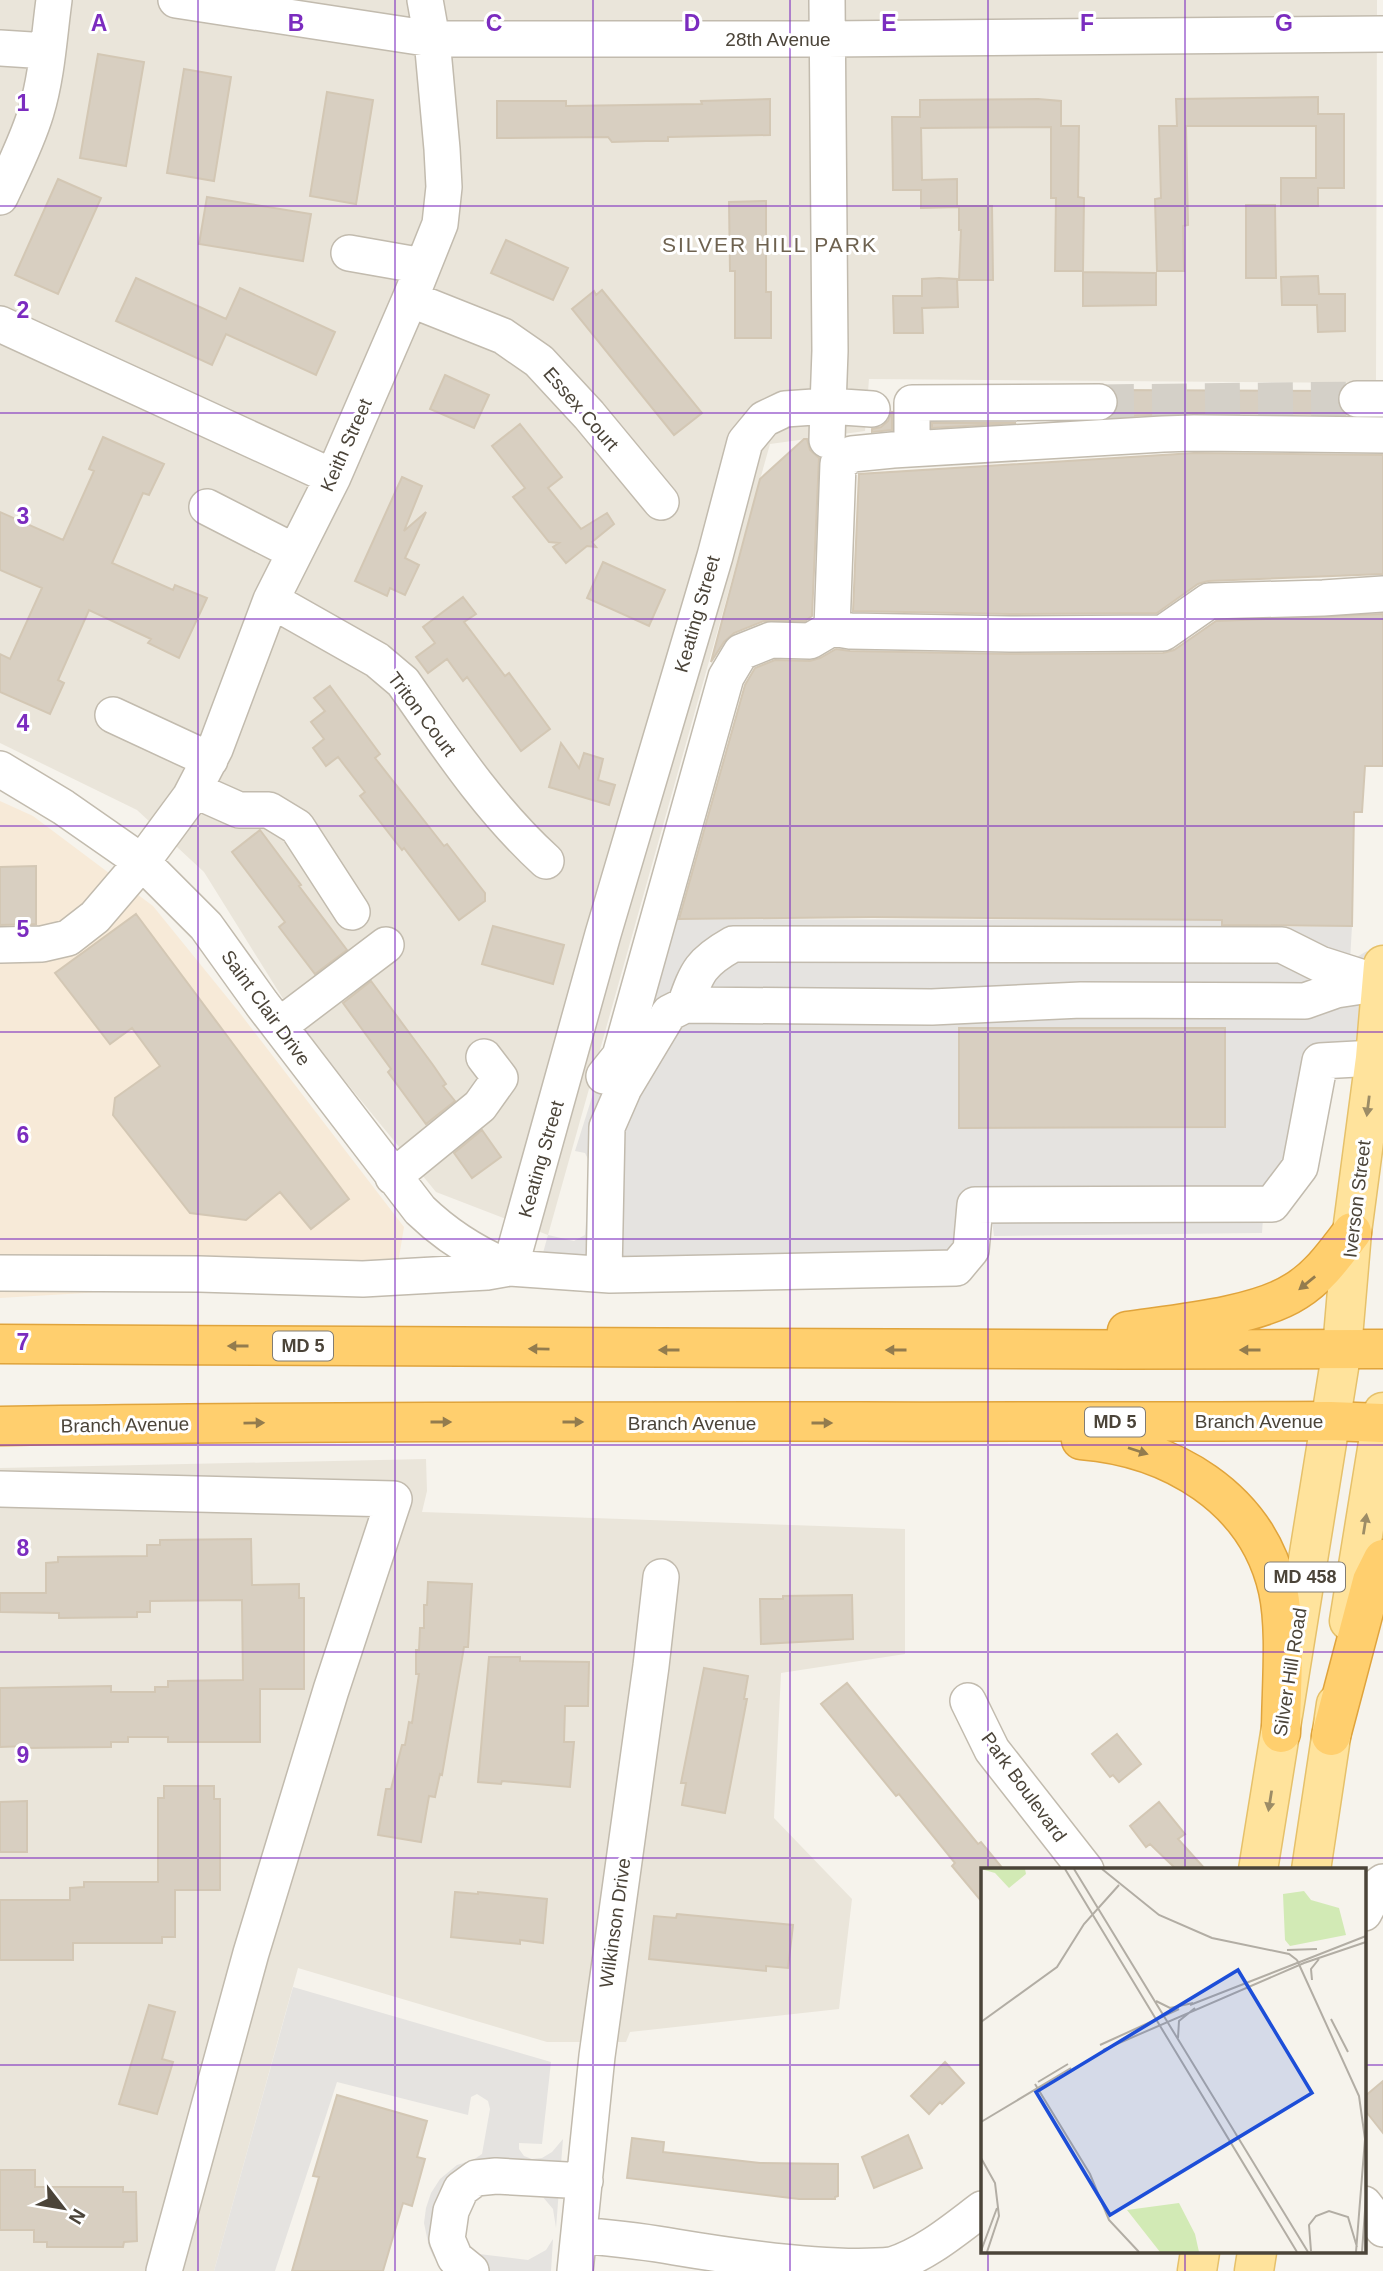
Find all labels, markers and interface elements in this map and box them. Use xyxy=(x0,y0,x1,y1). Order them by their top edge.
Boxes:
text: A xyxy=(91,10,107,36)
text: B xyxy=(288,10,304,36)
text: C xyxy=(486,10,502,36)
text: D xyxy=(684,10,700,36)
text: E xyxy=(881,10,897,36)
text: F xyxy=(1080,10,1094,36)
text: G xyxy=(1275,10,1293,36)
street label: 28th Avenue xyxy=(725,29,831,50)
text: 1 xyxy=(17,90,30,116)
district label: SILVER HILL PARK xyxy=(662,233,878,256)
text: 2 xyxy=(17,297,29,323)
street label: Essex Court xyxy=(539,363,623,455)
street label: Keith Street xyxy=(316,395,376,495)
text: 3 xyxy=(17,503,29,529)
street label: Keating Street xyxy=(670,553,724,675)
street label: Triton Court xyxy=(384,668,461,761)
text: 4 xyxy=(17,710,30,736)
text: 5 xyxy=(17,916,30,942)
street label: Saint Clair Drive xyxy=(217,946,315,1070)
one-way arrow xyxy=(1363,1095,1374,1117)
street label: Keating Street xyxy=(514,1098,568,1220)
text: 6 xyxy=(17,1122,29,1148)
street label: Iverson Street xyxy=(1339,1138,1375,1259)
one-way arrow xyxy=(1298,1275,1315,1290)
text: 7 xyxy=(17,1329,29,1355)
road number: MD 5 xyxy=(273,1331,333,1360)
one-way arrow xyxy=(226,1340,248,1352)
one-way arrow xyxy=(527,1343,549,1354)
one-way arrow xyxy=(658,1344,680,1356)
one-way arrow xyxy=(885,1344,907,1356)
one-way arrow xyxy=(1238,1344,1260,1356)
road number: MD 5 xyxy=(1085,1408,1145,1436)
street label: Branch Avenue xyxy=(1195,1411,1323,1432)
street label: Branch Avenue xyxy=(61,1413,189,1437)
street label: Branch Avenue xyxy=(628,1413,756,1434)
one-way arrow xyxy=(430,1416,452,1428)
one-way arrow xyxy=(563,1416,585,1428)
one-way arrow xyxy=(243,1417,265,1429)
one-way arrow xyxy=(811,1417,833,1429)
one-way arrow xyxy=(1128,1447,1149,1457)
one-way arrow xyxy=(1360,1512,1371,1534)
text: 8 xyxy=(17,1535,30,1561)
road number: MD 458 xyxy=(1265,1562,1345,1592)
street label: Silver Hill Road xyxy=(1269,1606,1311,1738)
street label: Park Boulevard xyxy=(977,1728,1071,1846)
text: 9 xyxy=(17,1742,29,1768)
one-way arrow xyxy=(1264,1790,1275,1812)
street label: Wilkinson Drive xyxy=(595,1857,635,1989)
inset map xyxy=(981,1868,1366,2254)
north arrow xyxy=(28,2173,98,2243)
text: N xyxy=(65,2205,90,2228)

